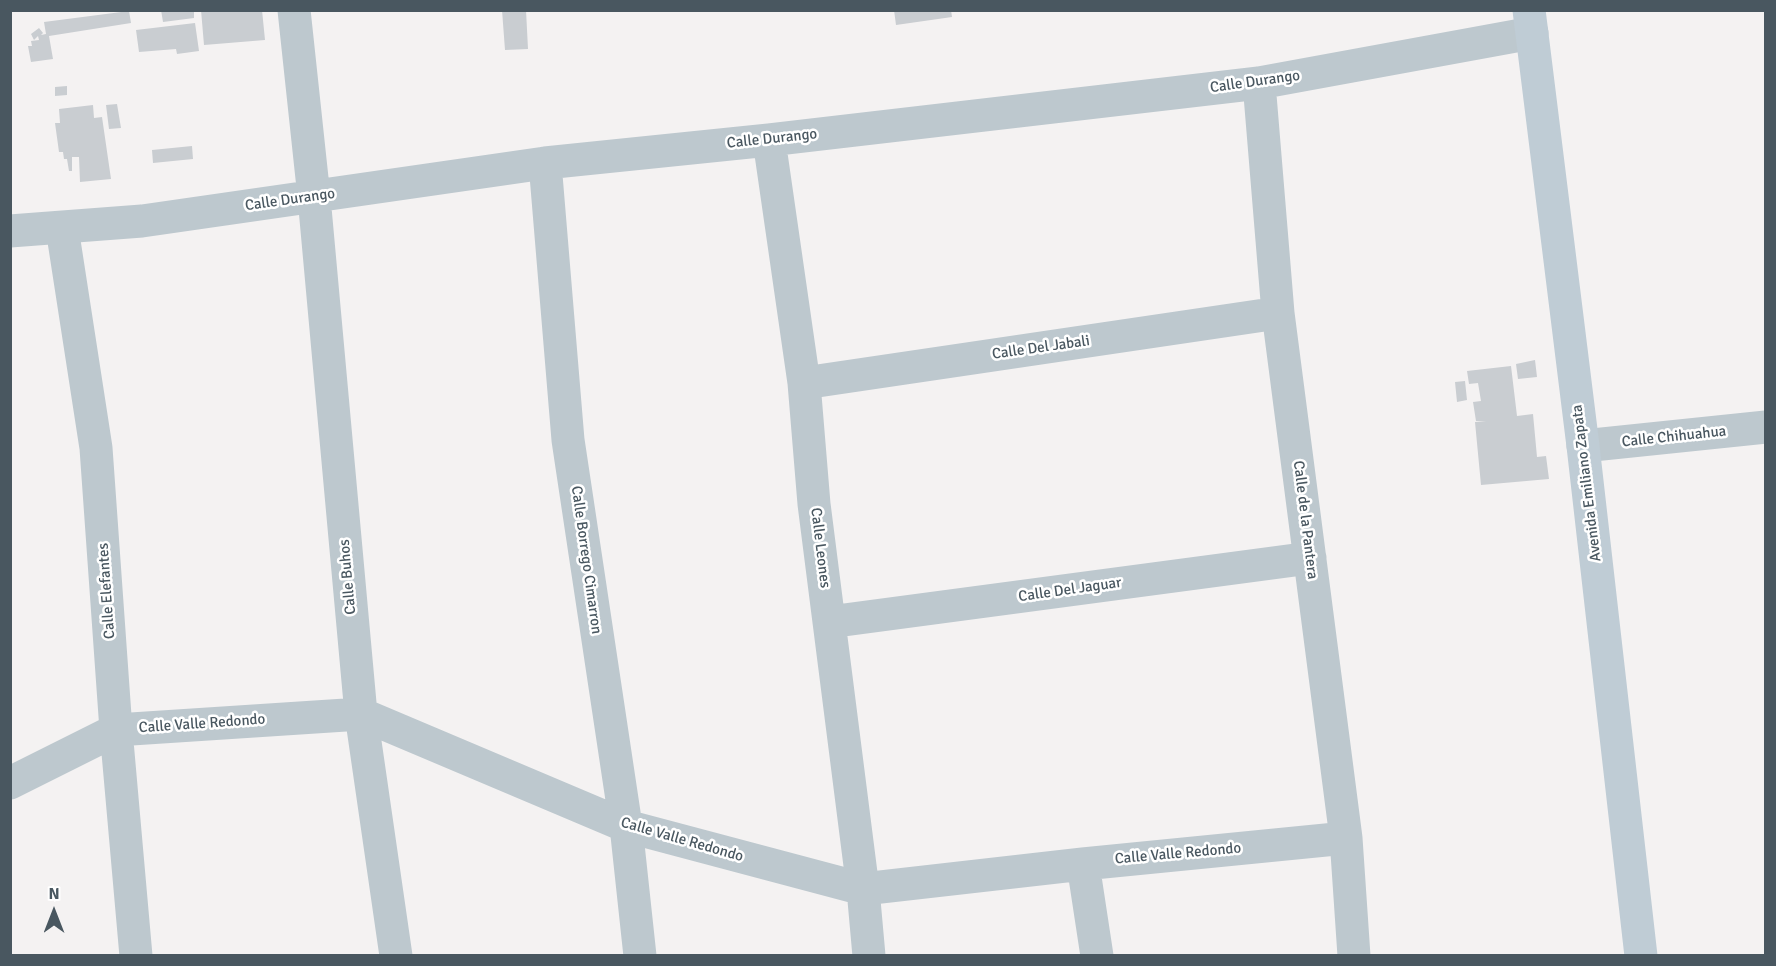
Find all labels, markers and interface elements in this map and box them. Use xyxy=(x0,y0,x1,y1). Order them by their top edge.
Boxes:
street label: Calle Durango xyxy=(1209,67,1301,97)
street label: Calle Durango xyxy=(726,125,818,153)
street label: Calle Durango xyxy=(244,185,336,215)
street label: Calle Del Jabali xyxy=(991,332,1091,364)
street label: Avenida Emiliano Zapata xyxy=(1568,403,1606,563)
street label: Calle Chihuahua xyxy=(1621,423,1727,451)
street label: Calle de la Pantera xyxy=(1289,460,1321,580)
street label: Calle Borrego Cimarron xyxy=(567,485,605,635)
street label: Calle Leones xyxy=(806,507,834,589)
street label: Calle Buhos xyxy=(336,539,360,615)
street label: Calle Elefantes xyxy=(95,542,119,640)
street label: Calle Del Jaguar xyxy=(1017,574,1123,606)
street label: Calle Valle Redondo xyxy=(138,711,266,737)
street label: Calle Valle Redondo xyxy=(619,814,745,866)
street label: Calle Valle Redondo xyxy=(1114,840,1242,868)
north arrow xyxy=(24,882,84,942)
text: N xyxy=(48,884,60,904)

